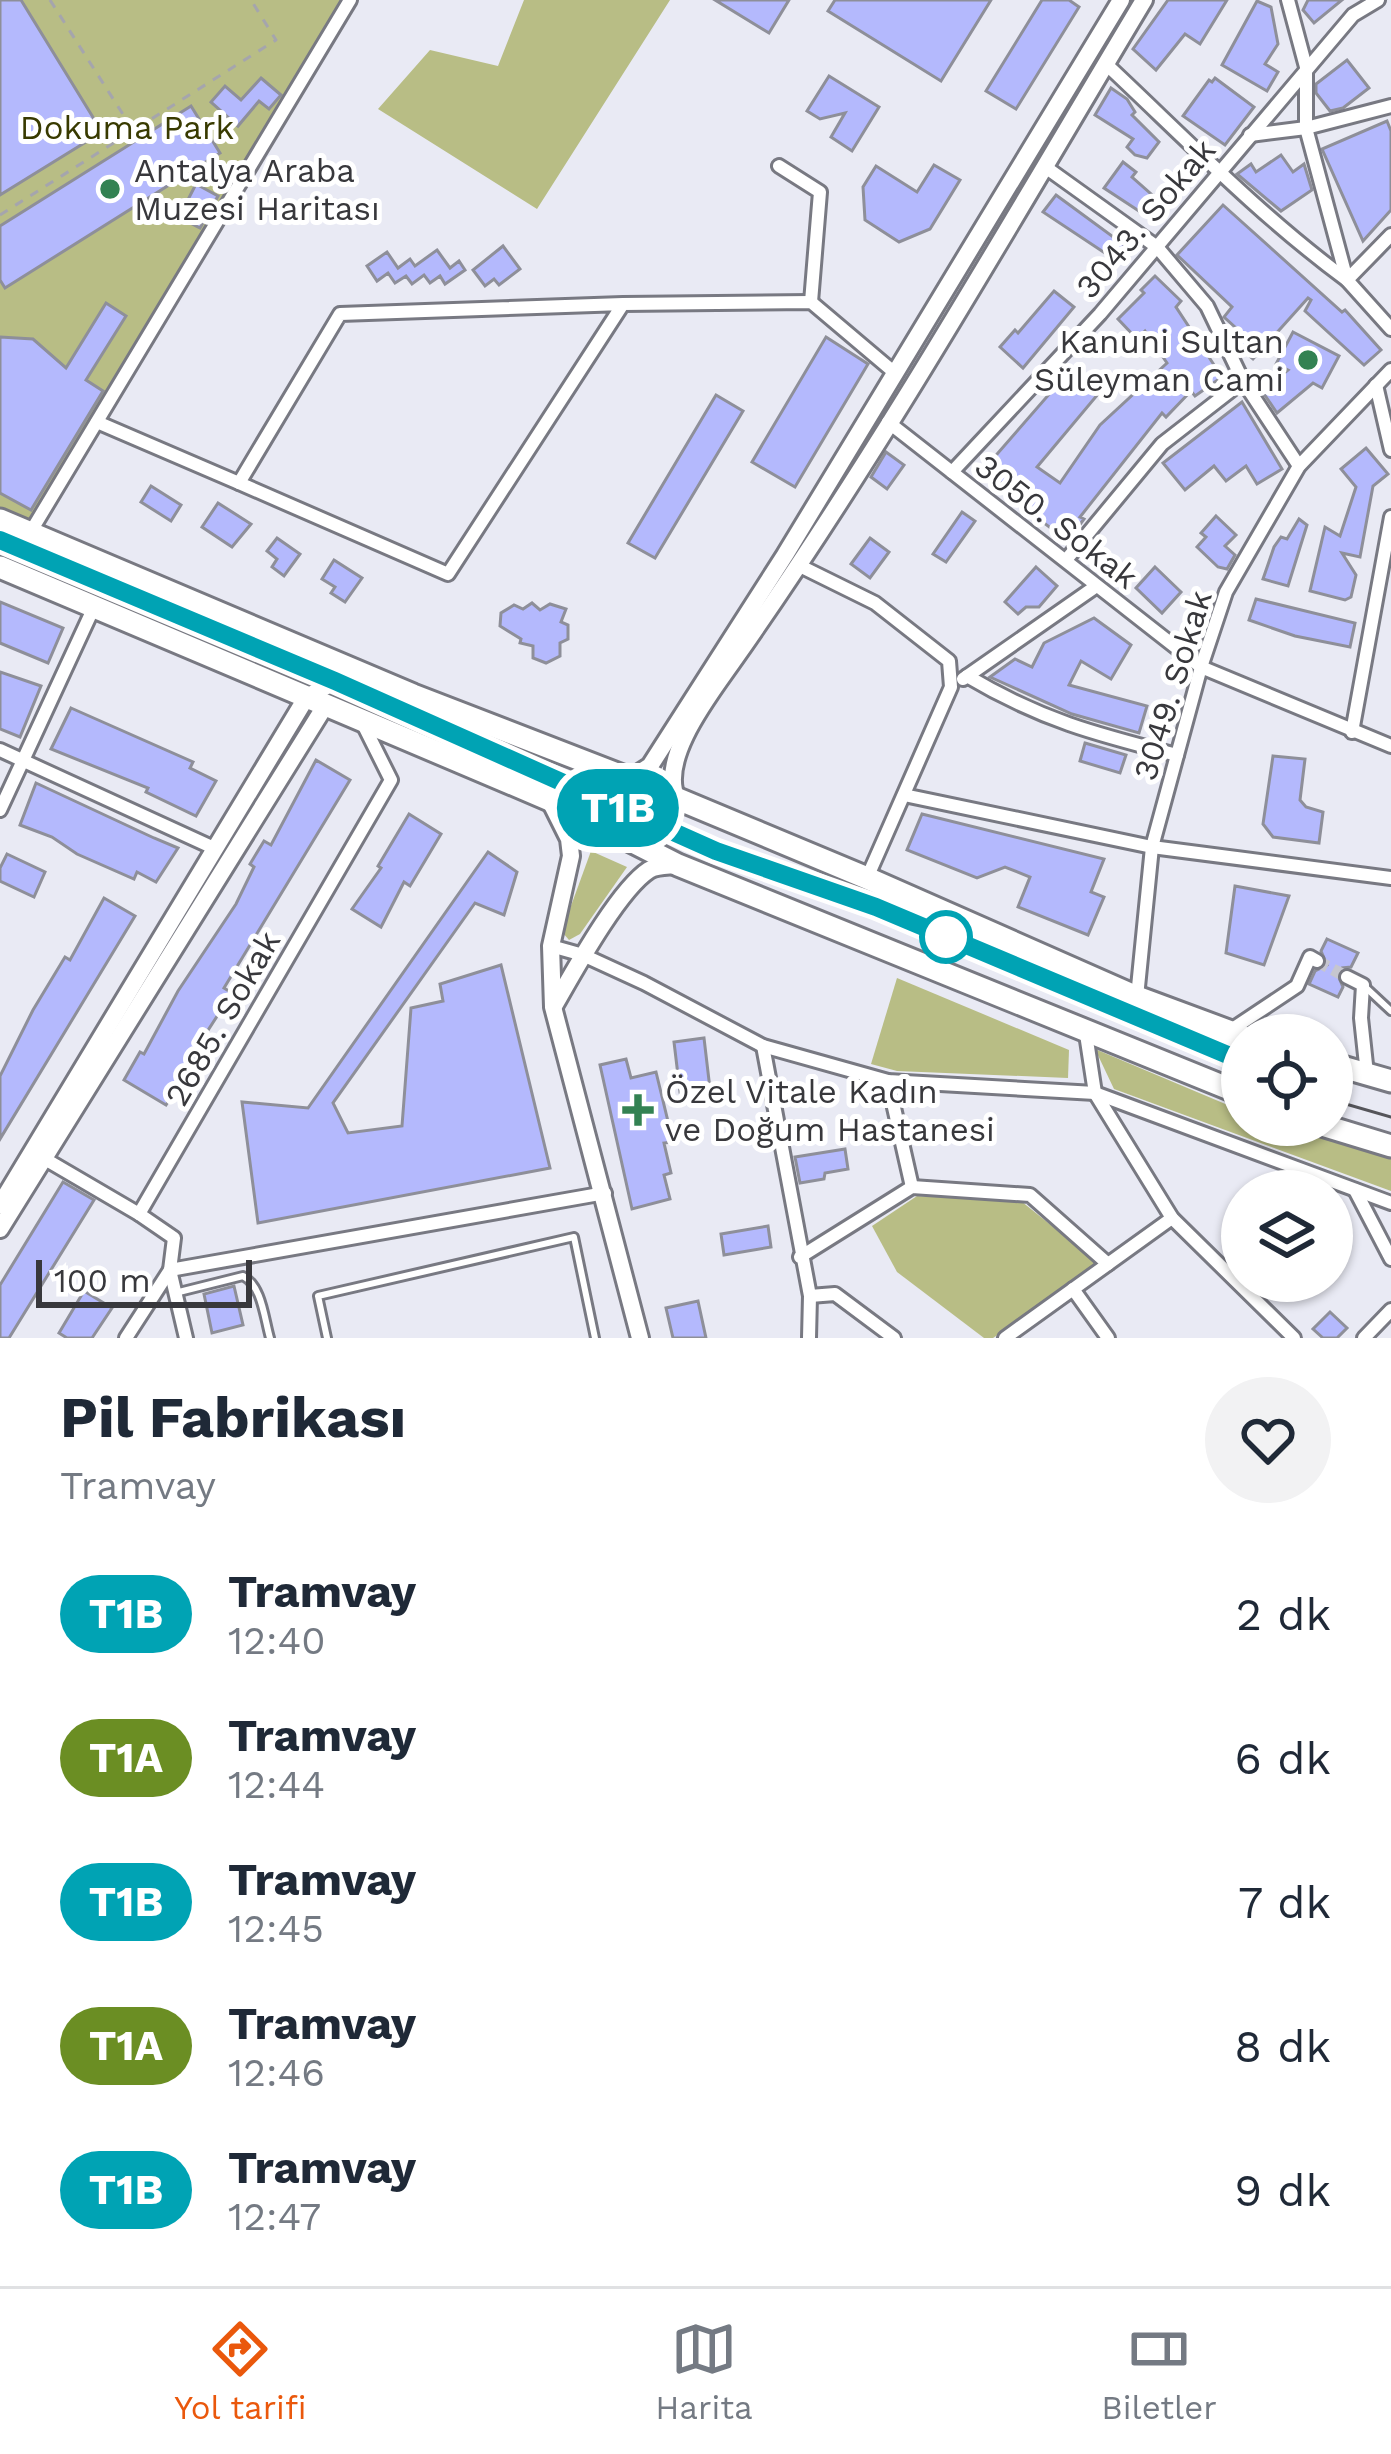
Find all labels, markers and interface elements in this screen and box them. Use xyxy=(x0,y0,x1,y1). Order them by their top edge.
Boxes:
park label: Dokuma Park xyxy=(20,108,234,147)
street label: 3043. Sokak xyxy=(1067,131,1223,306)
place label: Antalya Araba Muzesi Haritası xyxy=(134,151,380,228)
marker: Antalya Araba Muzesi Haritası xyxy=(97,176,123,202)
place label: Kanuni Sultan Süleyman Cami xyxy=(1034,322,1284,399)
marker: Kanuni Sultan Süleyman Cami xyxy=(1295,347,1321,373)
street label: 3050. Sokak xyxy=(968,446,1146,597)
street label: 3049. Sokak xyxy=(1125,585,1220,785)
line badge: T1B xyxy=(549,769,687,847)
text: T1B xyxy=(581,783,655,832)
unlabelled marker xyxy=(921,912,971,962)
street label: 2685. Sokak xyxy=(157,924,288,1113)
map controls xyxy=(1221,1014,1353,1302)
button: locate xyxy=(1221,1014,1353,1146)
place label: Özel Vitale Kadın ve Doğum Hastanesi xyxy=(665,1072,995,1149)
marker: Özel Vitale Kadın ve Doğum Hastanesi xyxy=(622,1094,654,1126)
button: layers xyxy=(1221,1170,1353,1302)
scale bar xyxy=(36,1254,252,1307)
text: 100 m xyxy=(54,1261,151,1300)
button: heart xyxy=(1205,1377,1331,1503)
text: Pil Fabrikası xyxy=(60,1384,406,1451)
text: Tramvay xyxy=(60,1463,216,1508)
text: Tramvay xyxy=(228,1565,416,1618)
text: 2 dk xyxy=(1236,1588,1331,1641)
text: T1B xyxy=(89,1589,163,1638)
text: 12:40 xyxy=(228,1618,326,1663)
text: Tramvay xyxy=(228,1709,416,1762)
text: 6 dk xyxy=(1235,1732,1331,1785)
text: T1A xyxy=(89,1733,163,1782)
text: 12:44 xyxy=(228,1762,325,1807)
text: Tramvay xyxy=(228,1853,416,1906)
text: 7 dk xyxy=(1238,1876,1331,1929)
text: T1B xyxy=(89,1877,163,1926)
text: 12:45 xyxy=(228,1906,324,1951)
text: Tramvay xyxy=(228,1997,416,2050)
text: 8 dk xyxy=(1234,2020,1331,2073)
text: T1A xyxy=(89,2021,163,2070)
text: 12:46 xyxy=(228,2050,325,2095)
text: Tramvay xyxy=(228,2141,416,2194)
text: 9 dk xyxy=(1234,2164,1331,2217)
text: T1B xyxy=(89,2165,163,2214)
text: 12:47 xyxy=(228,2194,321,2239)
tab: Yol tarifi xyxy=(174,2316,307,2427)
tab: Harita xyxy=(655,2316,753,2427)
tab: Biletler xyxy=(1101,2316,1217,2427)

